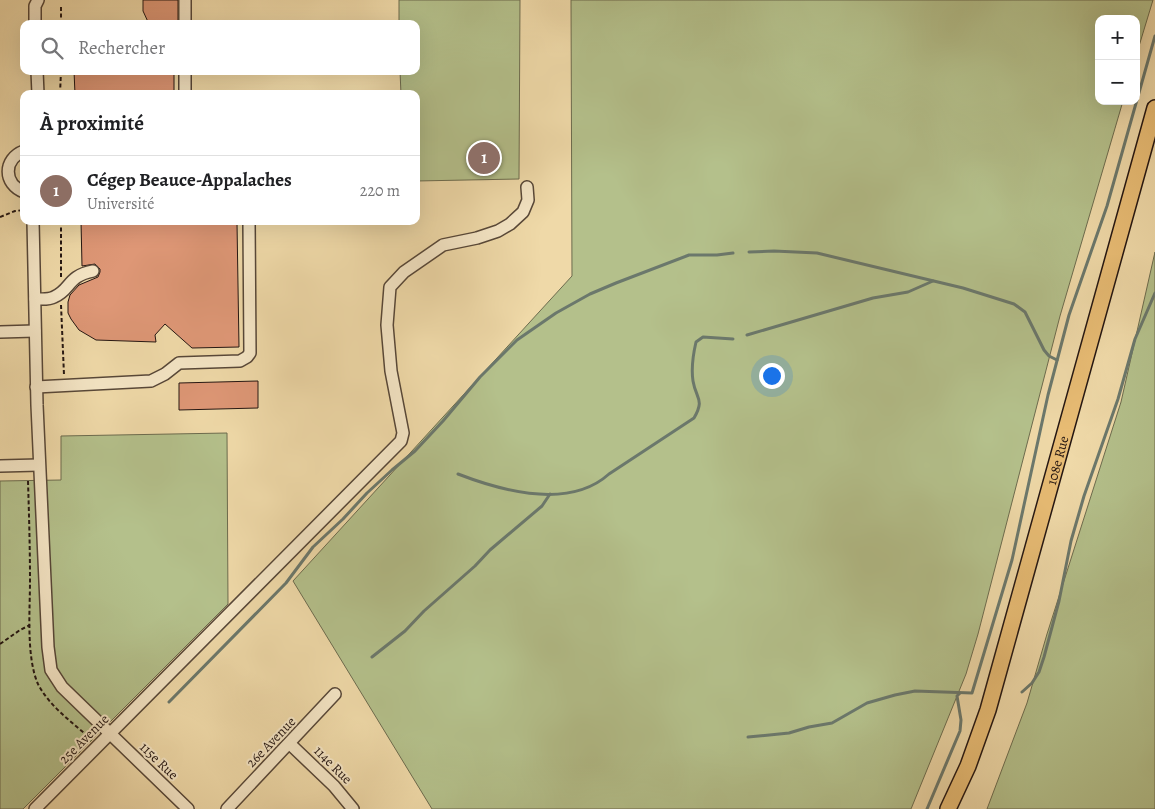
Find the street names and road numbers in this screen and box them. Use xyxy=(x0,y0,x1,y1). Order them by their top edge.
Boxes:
street label: 108e Rue xyxy=(1041,434,1073,487)
street label: 25e Avenue xyxy=(55,710,113,768)
street label: 26e Avenue xyxy=(242,712,300,772)
street label: 115e Rue xyxy=(136,738,182,784)
street label: 114e Rue xyxy=(310,742,356,788)

